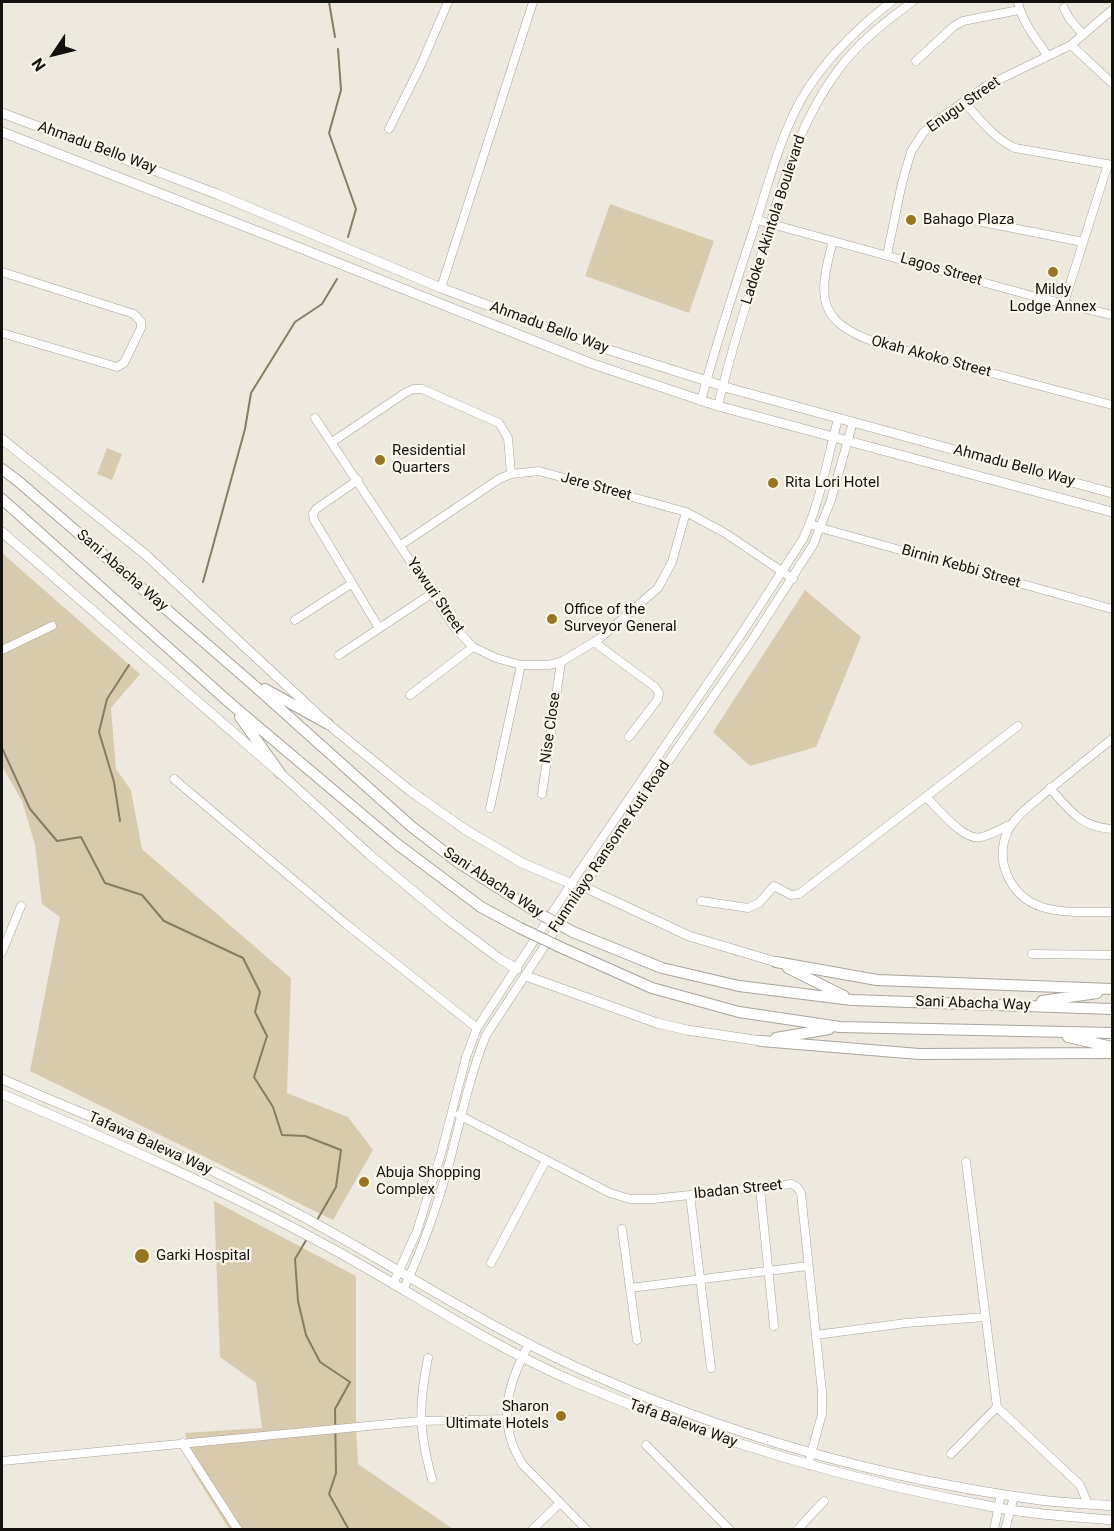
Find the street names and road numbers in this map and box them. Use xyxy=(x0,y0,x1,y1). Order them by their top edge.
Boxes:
street label: Enugu Street xyxy=(924,73,1004,137)
street label: Ahmadu Bello Way xyxy=(35,118,159,178)
street label: Ladoke Akintola Boulevard xyxy=(738,133,810,307)
street label: Lagos Street xyxy=(898,250,984,290)
street label: Ahmadu Bello Way xyxy=(487,298,611,358)
street label: Okah Akoko Street xyxy=(869,332,993,382)
street label: Ahmadu Bello Way xyxy=(951,441,1077,491)
street label: Jere Street xyxy=(559,469,633,505)
street label: Sani Abacha Way xyxy=(73,526,171,616)
street label: Birnin Kebbi Street xyxy=(899,541,1023,593)
street label: Yawuri Street xyxy=(402,555,468,637)
street label: Nise Close xyxy=(537,691,565,765)
street label: Funmilayo Ransome Kuti Road xyxy=(546,758,674,936)
street label: Sani Abacha Way xyxy=(440,844,546,922)
street label: Sani Abacha Way xyxy=(915,993,1031,1015)
street label: Tafawa Balewa Way xyxy=(85,1109,215,1179)
street label: Ibadan Street xyxy=(693,1176,783,1204)
street label: Tafa Balewa Way xyxy=(626,1396,740,1452)

